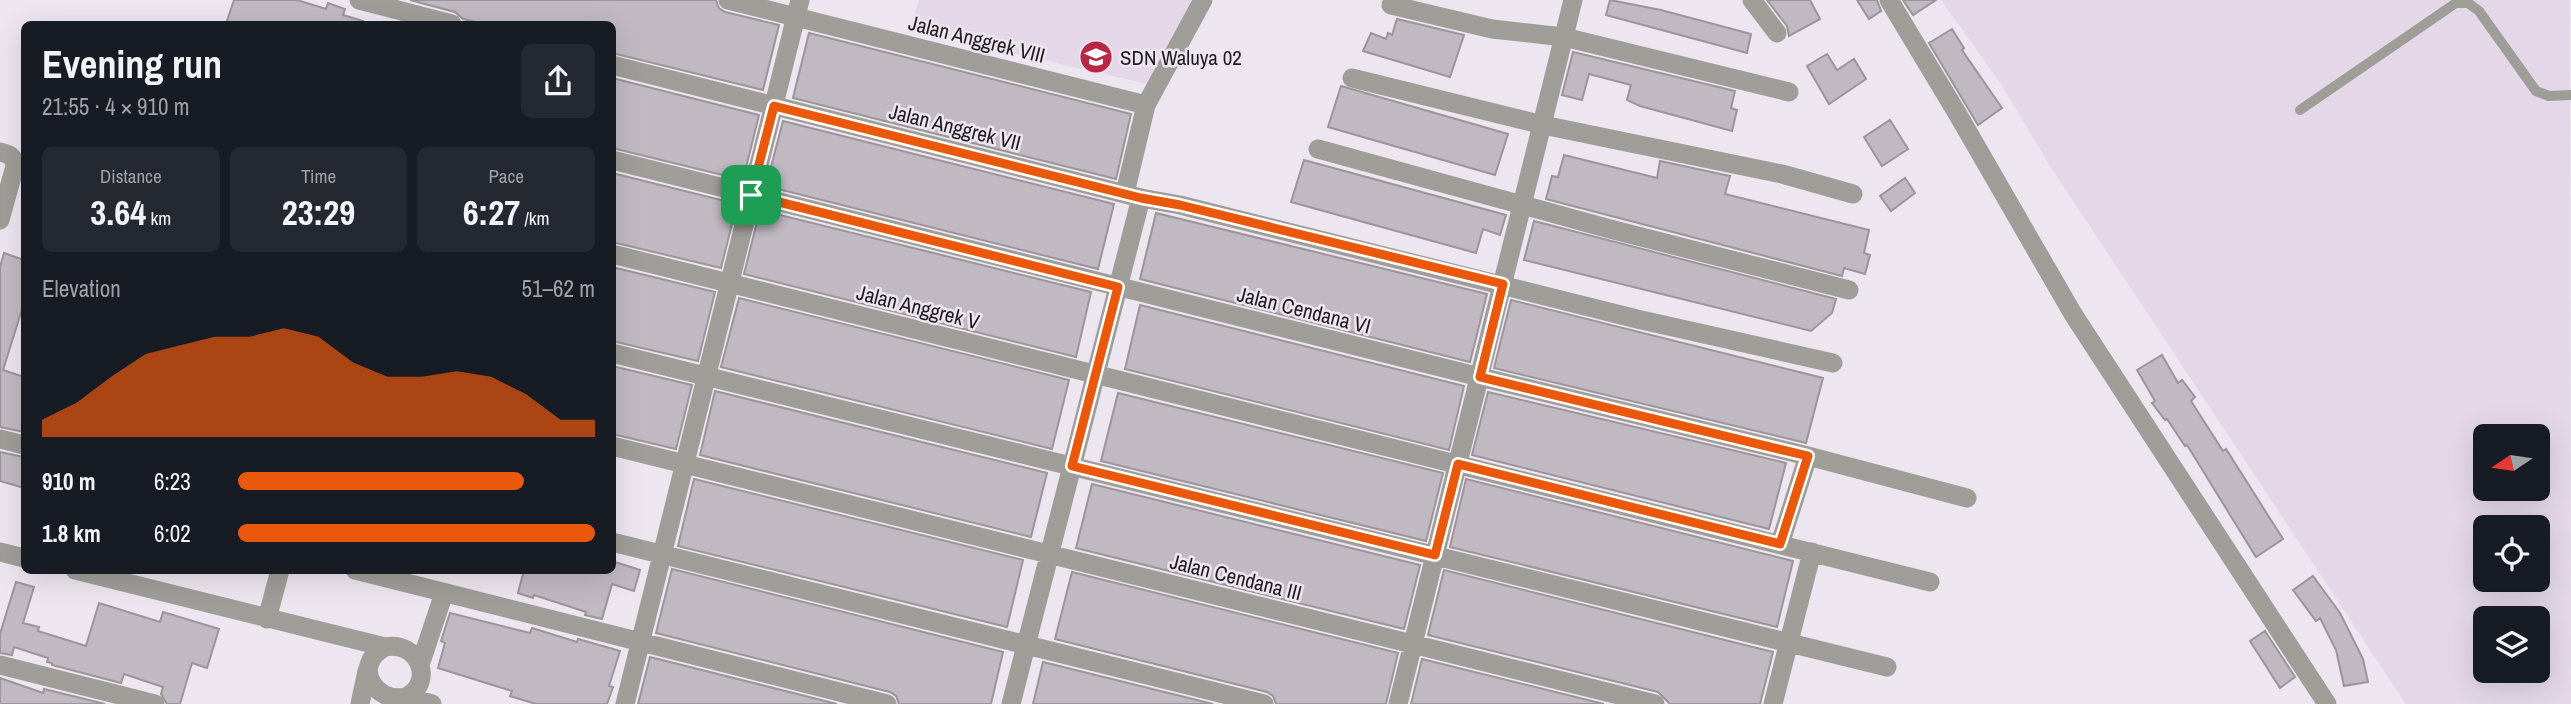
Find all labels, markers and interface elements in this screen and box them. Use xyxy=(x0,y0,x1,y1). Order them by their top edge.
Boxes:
street label: Jalan Anggrek VIII xyxy=(906,8,1048,70)
school or university icon: SDN Waluya 02 xyxy=(1077,38,1115,76)
text: Evening run xyxy=(42,39,222,90)
place label: SDN Waluya 02 xyxy=(1120,43,1242,72)
button: share xyxy=(521,44,595,118)
text: 21:55 · 4 × 910 m xyxy=(42,91,189,122)
street label: Jalan Anggrek VII xyxy=(886,97,1024,157)
text: Distance xyxy=(100,163,162,189)
text: Time xyxy=(301,163,336,189)
text: Pace xyxy=(488,163,524,189)
pin xyxy=(721,165,781,225)
icon: arrive xyxy=(732,176,770,214)
text: 3.64 xyxy=(90,189,146,236)
text: 23:29 xyxy=(282,189,355,236)
text: 6:27 xyxy=(463,189,520,236)
text: km xyxy=(146,205,171,231)
text: /km xyxy=(520,205,550,231)
text: Elevation xyxy=(42,273,121,304)
text: 51–62 m xyxy=(522,273,595,304)
street label: Jalan Anggrek V xyxy=(854,278,983,336)
street label: Jalan Cendana VI xyxy=(1234,279,1374,341)
north arrow xyxy=(2473,424,2550,500)
map controls xyxy=(2473,424,2550,683)
text: 910 m xyxy=(42,466,95,497)
text: 6:23 xyxy=(154,466,191,497)
button: locate xyxy=(2473,515,2550,592)
text: 1.8 km xyxy=(42,518,101,549)
text: 6:02 xyxy=(154,518,191,549)
street label: Jalan Cendana III xyxy=(1167,547,1305,607)
button: layers xyxy=(2473,606,2550,683)

